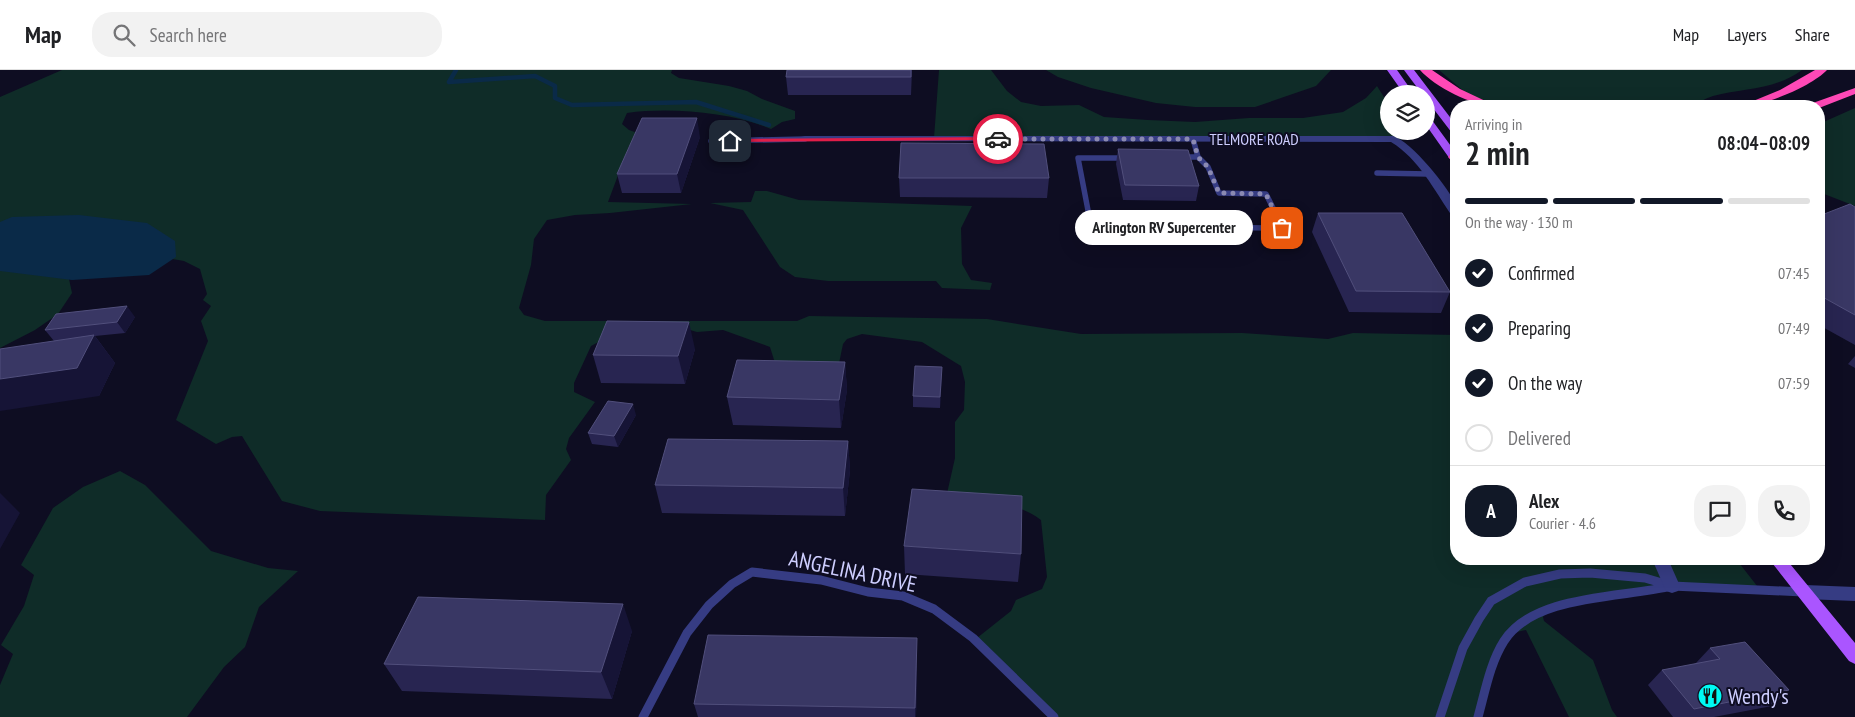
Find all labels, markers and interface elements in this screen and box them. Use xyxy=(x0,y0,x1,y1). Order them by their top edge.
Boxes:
search box xyxy=(92,12,442,57)
text: Map xyxy=(25,19,62,50)
icon: search xyxy=(110,21,138,49)
text: Search here xyxy=(150,23,227,47)
text: Map xyxy=(1673,23,1699,46)
text: Layers xyxy=(1727,23,1767,46)
text: Share xyxy=(1795,23,1830,46)
map controls xyxy=(1380,85,1435,140)
button: layers xyxy=(1380,85,1435,140)
courier xyxy=(973,114,1023,164)
text: Arriving in xyxy=(1465,114,1522,134)
pin xyxy=(709,120,751,162)
icon: car xyxy=(984,125,1012,153)
icon: home xyxy=(716,127,744,155)
street label: TELMORE ROAD xyxy=(1209,129,1299,149)
text: 08:04–08:09 xyxy=(1717,131,1810,155)
text: 2 min xyxy=(1465,132,1530,174)
pin xyxy=(1261,207,1303,249)
callout: Arlington RV Supercenter xyxy=(1074,210,1252,246)
text: On the way · 130 m xyxy=(1465,212,1573,232)
icon: bag xyxy=(1268,214,1296,242)
text: Arlington RV Supercenter xyxy=(1092,217,1236,237)
icon: check xyxy=(1465,259,1493,287)
text: Confirmed xyxy=(1508,261,1575,285)
text: 07:45 xyxy=(1778,263,1810,283)
icon: check xyxy=(1465,314,1493,342)
text: Preparing xyxy=(1508,316,1571,340)
text: 07:49 xyxy=(1778,318,1810,338)
icon: check xyxy=(1465,369,1493,397)
text: On the way xyxy=(1508,371,1582,395)
text: 07:59 xyxy=(1778,373,1810,393)
text: Delivered xyxy=(1508,426,1571,450)
button: chat xyxy=(1694,485,1746,537)
button: phone xyxy=(1758,485,1810,537)
text: Alex xyxy=(1529,489,1559,513)
text: A xyxy=(1486,499,1496,523)
text: Courier · 4.6 xyxy=(1529,513,1596,533)
street label: ANGELINA DRIVE xyxy=(787,544,919,598)
place label: Wendy's xyxy=(1728,682,1789,710)
restaurant icon: Wendy's xyxy=(1697,683,1723,709)

